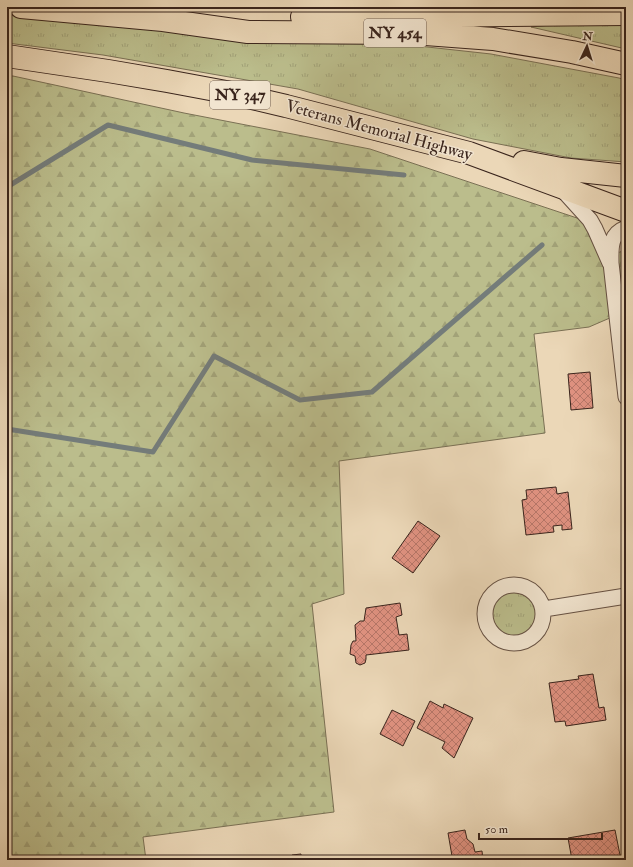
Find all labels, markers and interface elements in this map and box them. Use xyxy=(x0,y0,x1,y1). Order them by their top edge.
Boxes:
road number: NY 454 xyxy=(364,19,426,47)
north arrow xyxy=(567,26,607,66)
text: N xyxy=(581,30,594,43)
road number: NY 347 xyxy=(210,81,270,109)
street label: Veterans Memorial Highway xyxy=(283,95,475,166)
scale bar xyxy=(479,815,602,841)
text: 50 m xyxy=(485,822,509,837)

